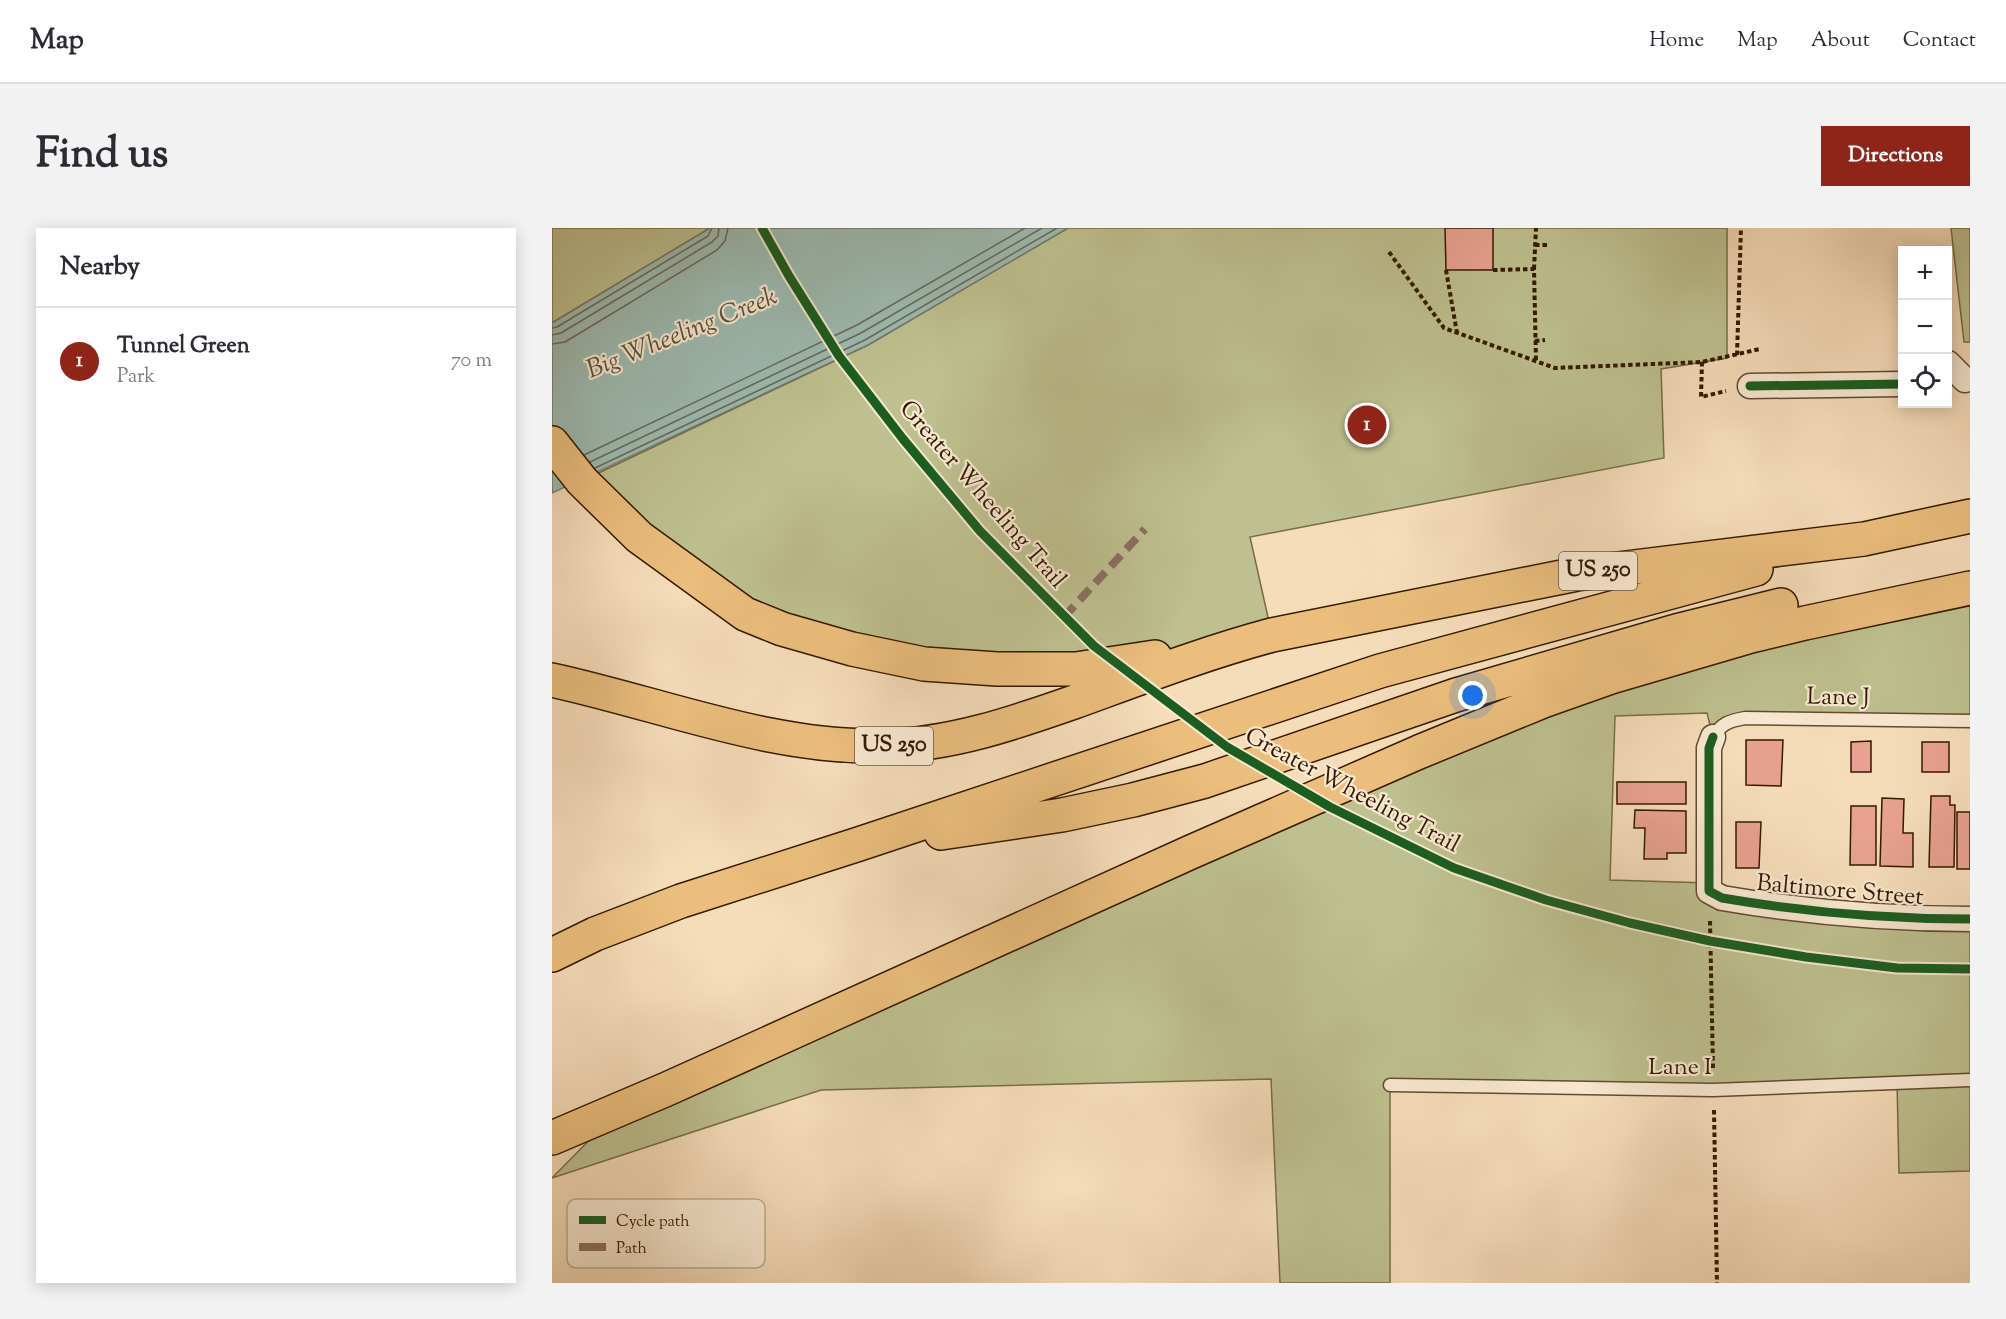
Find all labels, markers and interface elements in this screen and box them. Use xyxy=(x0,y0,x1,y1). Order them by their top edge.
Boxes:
text: Map xyxy=(30,21,84,61)
text: Home xyxy=(1649,26,1704,56)
text: Map xyxy=(1737,26,1778,56)
text: About xyxy=(1811,26,1870,56)
text: Contact xyxy=(1903,26,1976,56)
text: Find us xyxy=(36,126,168,186)
button: Directions xyxy=(1821,126,1970,186)
map controls xyxy=(1898,246,1952,408)
button: + xyxy=(1898,246,1952,300)
text: Nearby xyxy=(60,249,140,286)
water label: Big Wheeling Creek xyxy=(581,279,783,389)
button: − xyxy=(1898,300,1952,354)
text: Tunnel Green xyxy=(117,331,250,363)
text: 1 xyxy=(76,347,83,376)
text: 70 m xyxy=(451,347,492,376)
button: locate xyxy=(1898,354,1952,408)
text: Park xyxy=(117,363,155,392)
street label: Greater Wheeling Trail xyxy=(891,393,1074,597)
pin: 1 xyxy=(1348,402,1386,448)
road number: US 250 xyxy=(1559,552,1637,590)
street label: Lane J xyxy=(1806,680,1870,716)
your location xyxy=(1458,681,1487,710)
street label: Greater Wheeling Trail xyxy=(1238,720,1466,862)
road number: US 250 xyxy=(855,727,933,765)
street label: Baltimore Street xyxy=(1755,867,1925,915)
street label: Lane I xyxy=(1648,1051,1712,1085)
legend xyxy=(567,1199,765,1268)
text: Cycle path xyxy=(616,1211,690,1234)
text: Path xyxy=(616,1238,647,1261)

